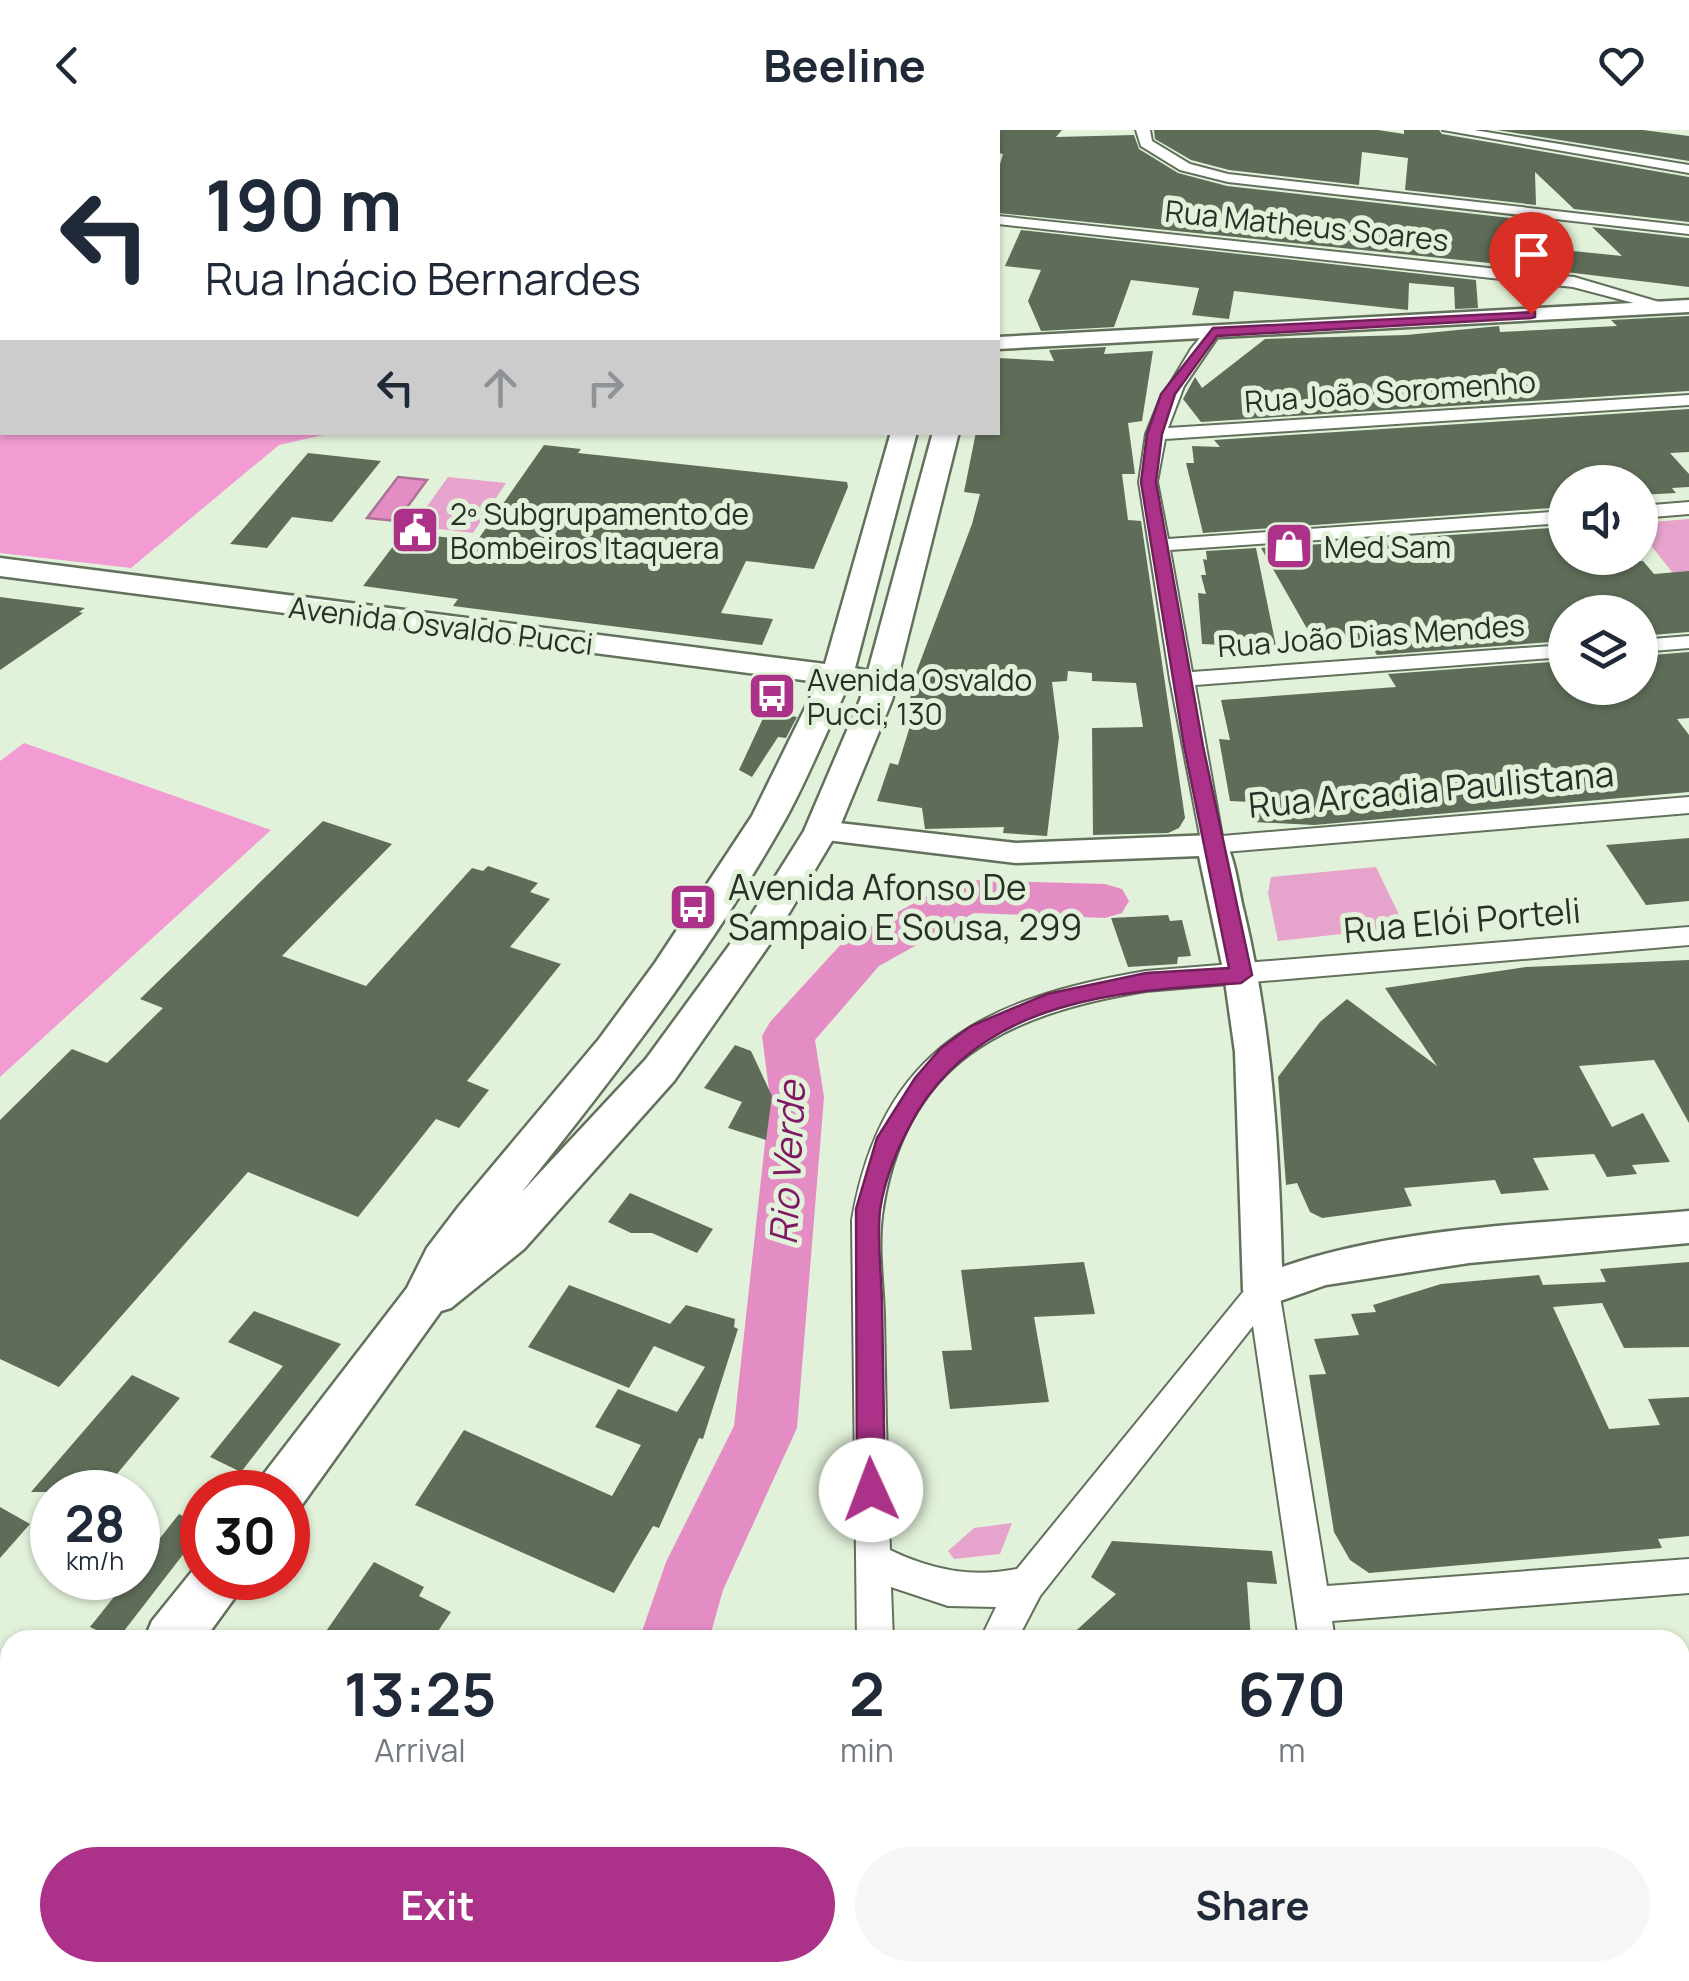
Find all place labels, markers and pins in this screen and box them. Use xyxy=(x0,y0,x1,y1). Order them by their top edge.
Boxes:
pin xyxy=(1489,212,1574,315)
place label: 2º Subgrupamento de Bombeiros Itaquera xyxy=(450,493,749,568)
public building icon: 2º Subgrupamento de Bombeiros Itaquera xyxy=(389,504,441,556)
shop icon: Med Sam xyxy=(1263,520,1315,572)
place label: Med Sam xyxy=(1324,526,1451,567)
place label: Avenida Osvaldo Pucci, 130 xyxy=(807,659,1032,734)
bus stop icon: Avenida Osvaldo Pucci, 130 xyxy=(746,670,798,722)
place label: Avenida Afonso De Sampaio E Sousa, 299 xyxy=(728,863,1082,951)
bus stop icon: Avenida Afonso De Sampaio E Sousa, 299 xyxy=(667,881,719,933)

